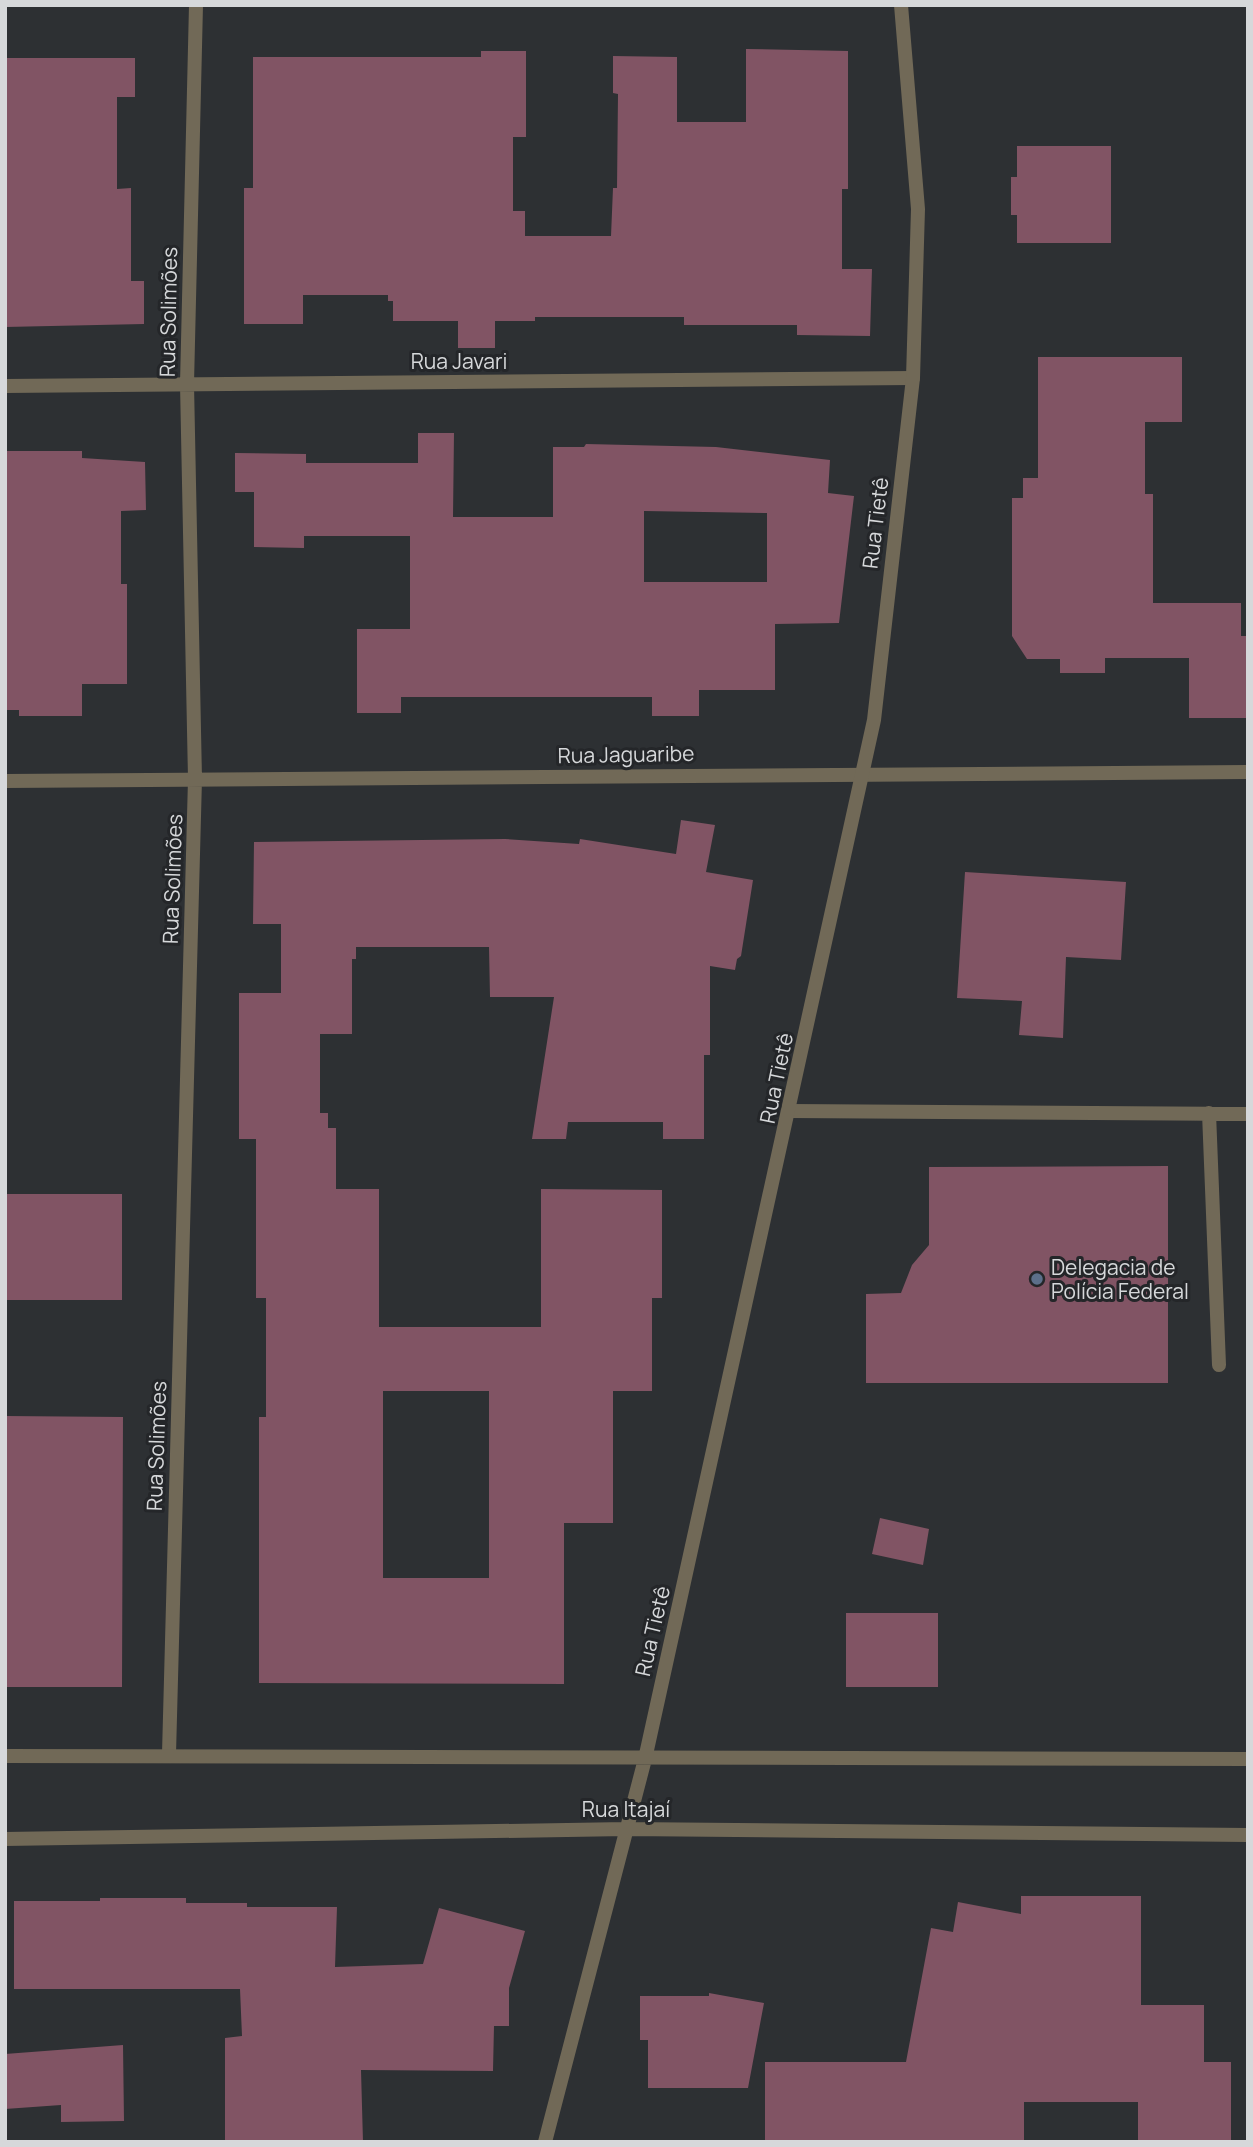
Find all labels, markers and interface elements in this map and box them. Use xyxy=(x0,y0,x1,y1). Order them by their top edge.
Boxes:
street label: Rua Solimões xyxy=(153,247,183,377)
street label: Rua Javari xyxy=(411,347,507,375)
street label: Rua Tietê xyxy=(855,476,895,570)
street label: Rua Jaguaribe xyxy=(557,739,695,769)
street label: Rua Solimões xyxy=(156,813,188,945)
street label: Rua Tietê xyxy=(753,1030,799,1126)
place label: Delegacia de Polícia Federal xyxy=(1051,1253,1189,1305)
marker: Delegacia de Polícia Federal xyxy=(1029,1271,1045,1287)
street label: Rua Solimões xyxy=(140,1380,172,1512)
street label: Rua Tietê xyxy=(628,1583,676,1679)
street label: Rua Itajaí xyxy=(582,1795,670,1823)

